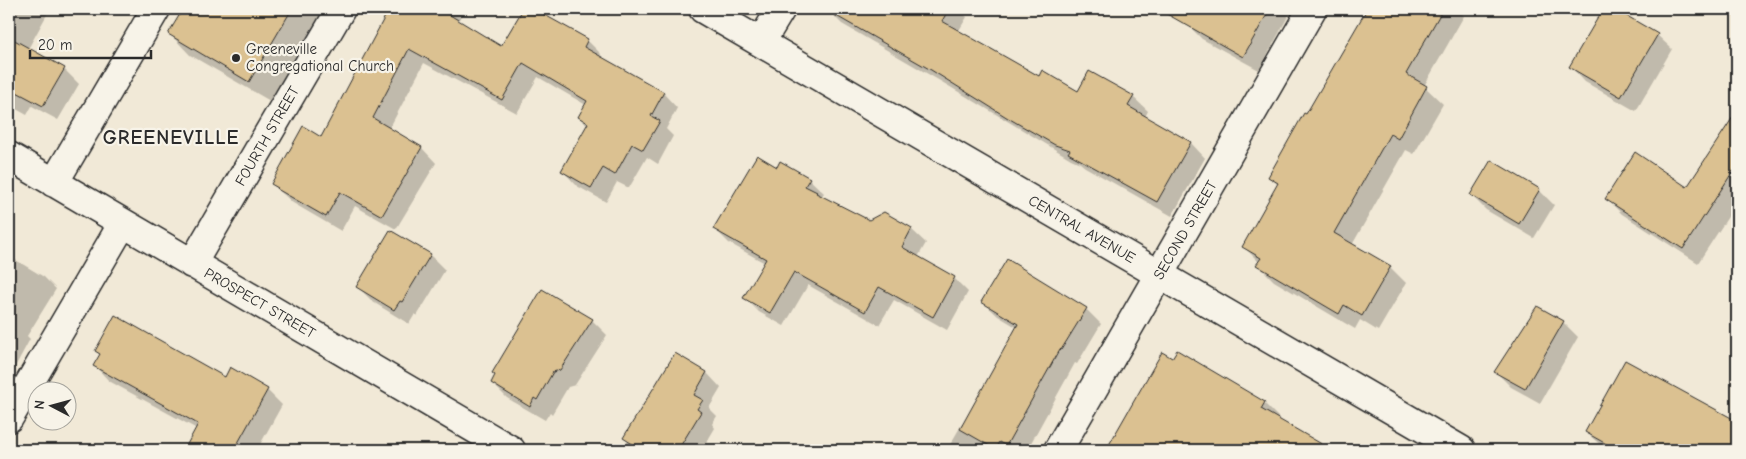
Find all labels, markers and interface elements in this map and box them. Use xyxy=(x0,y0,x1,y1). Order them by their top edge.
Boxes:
scale bar xyxy=(30,28,151,60)
text: 20 m xyxy=(38,36,72,54)
place label: Greeneville Congregational Church xyxy=(246,40,394,75)
marker: Greeneville Congregational Church xyxy=(230,52,242,64)
street label: FOURTH STREET xyxy=(231,83,303,189)
district label: GREENEVILLE xyxy=(103,126,239,149)
street label: SECOND STREET xyxy=(1149,177,1221,283)
street label: CENTRAL AVENUE xyxy=(1025,191,1139,267)
street label: PROSPECT STREET xyxy=(201,264,319,342)
north arrow xyxy=(28,382,78,432)
text: N xyxy=(31,399,48,410)

